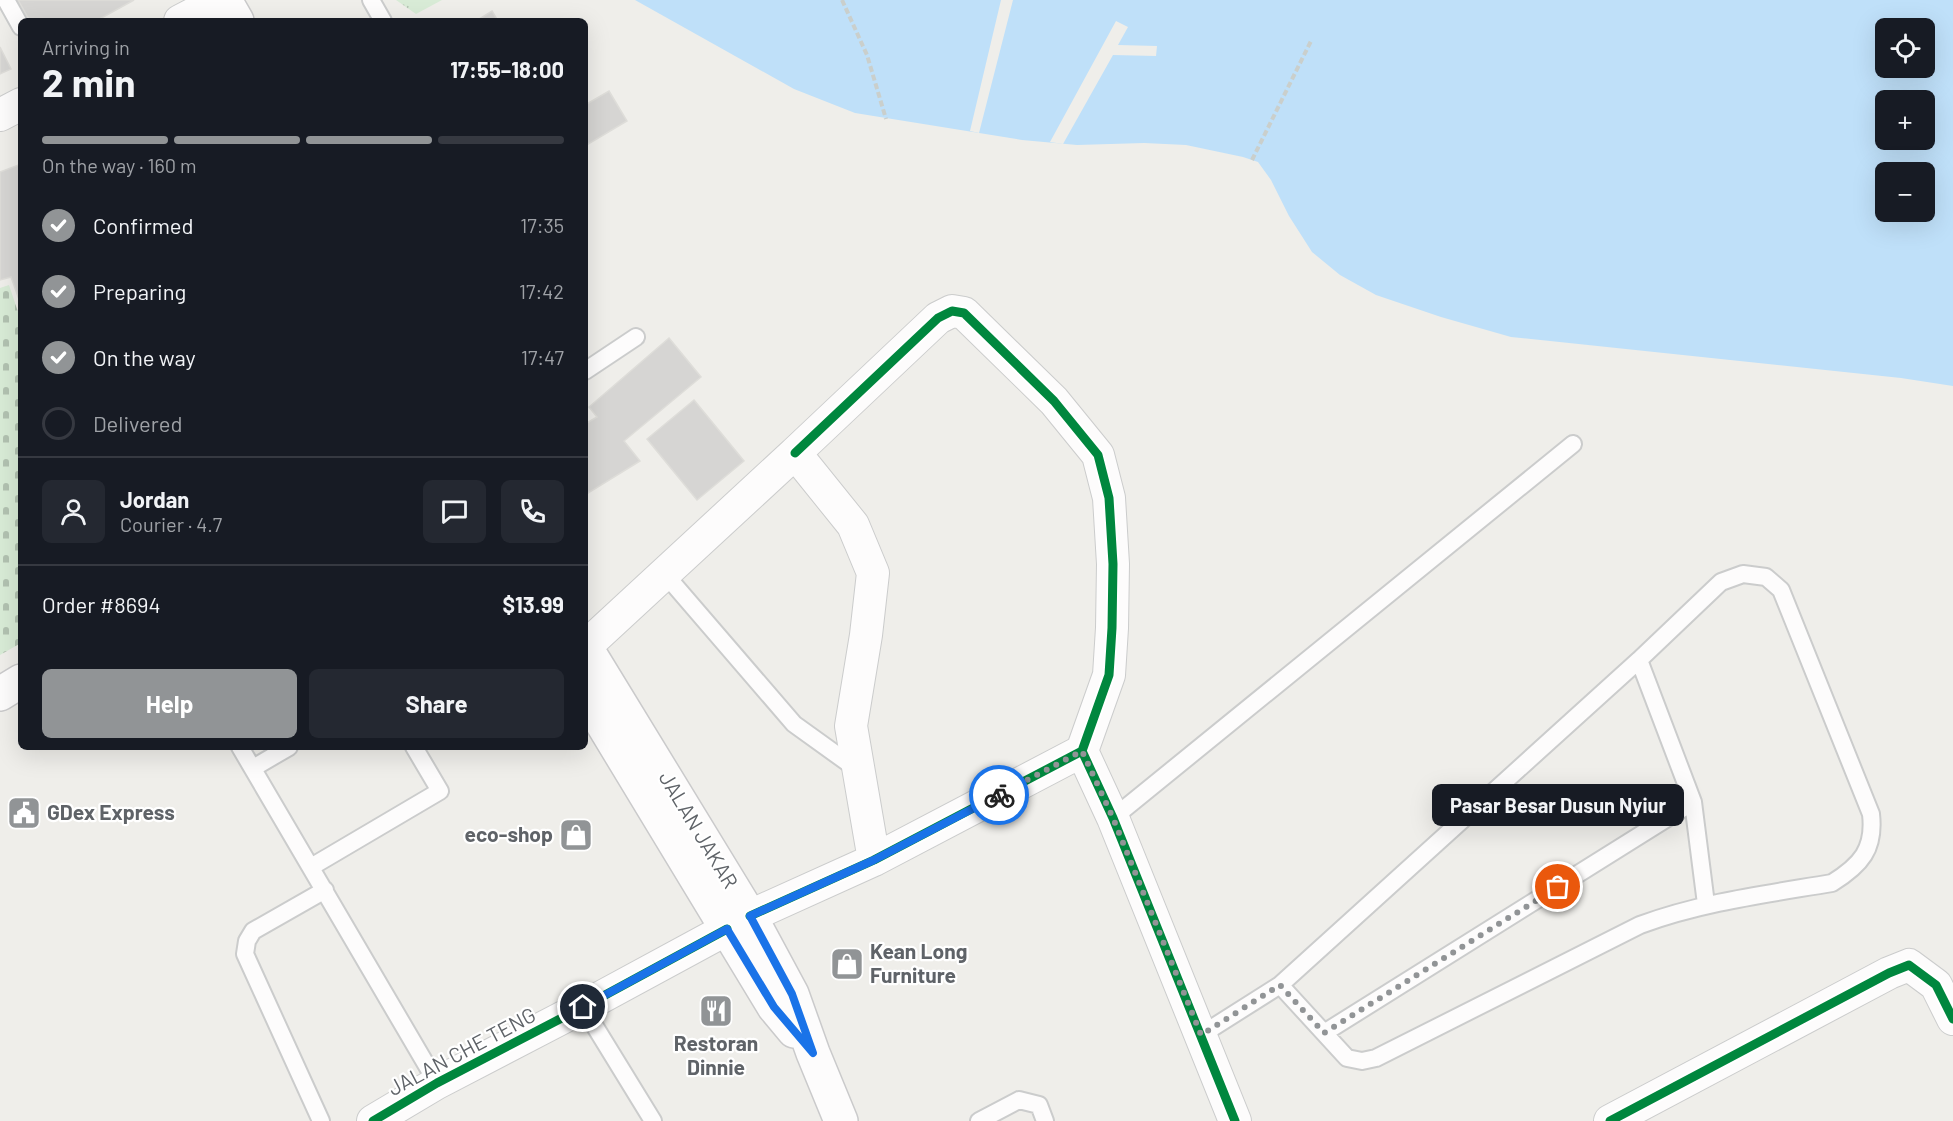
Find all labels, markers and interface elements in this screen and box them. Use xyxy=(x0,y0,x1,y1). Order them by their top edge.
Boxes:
map controls xyxy=(1875,18,1935,222)
button: locate xyxy=(1875,18,1935,78)
text: Arriving in xyxy=(42,35,130,59)
text: 17:55–18:00 xyxy=(450,56,564,82)
text: 2 min xyxy=(42,58,135,105)
button: + xyxy=(1875,90,1935,150)
text: On the way · 160 m xyxy=(42,153,197,177)
button: − xyxy=(1875,162,1935,222)
icon: check xyxy=(42,209,75,242)
text: Confirmed xyxy=(93,212,193,238)
text: 17:35 xyxy=(520,213,564,237)
icon: check xyxy=(42,275,75,308)
text: Preparing xyxy=(93,278,186,304)
text: 17:42 xyxy=(519,279,564,303)
icon: check xyxy=(42,341,75,374)
text: On the way xyxy=(93,344,196,370)
text: 17:47 xyxy=(521,345,564,369)
text: Delivered xyxy=(93,410,182,436)
button: person xyxy=(42,480,105,543)
button: chat xyxy=(423,480,486,543)
button: phone xyxy=(501,480,564,543)
text: Jordan xyxy=(120,486,189,512)
text: Courier · 4.7 xyxy=(120,512,222,536)
text: Order #8694 xyxy=(42,591,161,617)
text: $13.99 xyxy=(502,591,564,617)
button: Help xyxy=(42,669,297,738)
button: Share xyxy=(309,669,564,738)
courier xyxy=(969,765,1029,825)
street label: JALAN JAKAR xyxy=(654,766,744,892)
icon: bike xyxy=(983,779,1016,812)
callout: Pasar Besar Dusun Nyiur xyxy=(1432,785,1684,827)
text: Pasar Besar Dusun Nyiur xyxy=(1450,793,1666,817)
public building icon: GDex Express xyxy=(6,795,42,831)
place label: GDex Express xyxy=(47,799,175,824)
shop icon: eco-shop xyxy=(558,817,594,853)
place label: eco-shop xyxy=(465,821,553,846)
pin xyxy=(1532,861,1583,912)
icon: bag xyxy=(1541,870,1574,903)
place label: Kean Long Furniture xyxy=(870,938,967,987)
shop icon: Kean Long Furniture xyxy=(829,946,865,982)
pin xyxy=(557,981,608,1032)
icon: home xyxy=(566,990,599,1023)
restaurant icon: Restoran Dinnie xyxy=(698,993,734,1029)
street label: JALAN CHE TENG xyxy=(383,1001,539,1100)
place label: Restoran Dinnie xyxy=(674,1030,758,1079)

